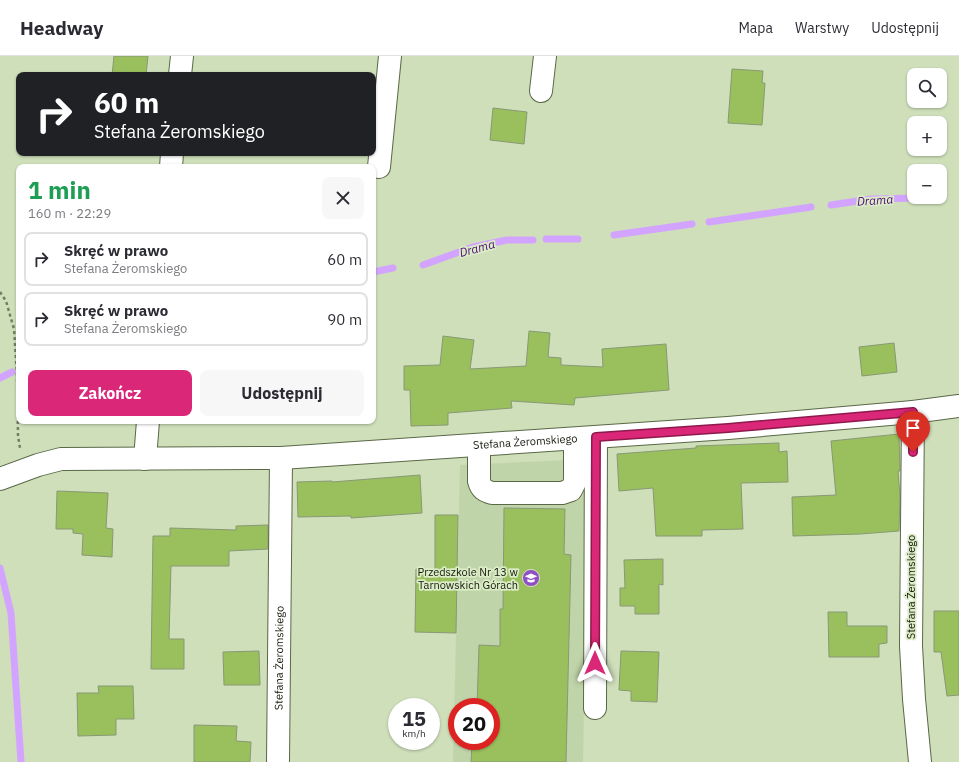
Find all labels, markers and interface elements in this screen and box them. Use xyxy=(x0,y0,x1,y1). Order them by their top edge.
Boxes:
text: Headway xyxy=(20,16,103,40)
text: Mapa xyxy=(738,19,773,37)
text: Warstwy xyxy=(795,19,849,37)
text: Udostępnij xyxy=(871,19,939,37)
map controls xyxy=(907,68,947,204)
button: search xyxy=(907,68,947,108)
text: 60 m xyxy=(94,84,159,121)
icon: right xyxy=(28,88,80,140)
button: + xyxy=(907,116,947,156)
text: Stefana Żeromskiego xyxy=(94,120,265,143)
button: − xyxy=(907,164,947,204)
text: 1 min xyxy=(28,174,91,206)
button: close xyxy=(322,177,364,219)
water label: Drama xyxy=(856,191,894,209)
text: 160 m · 22:29 xyxy=(28,205,111,222)
water label: Drama xyxy=(458,236,496,260)
text: Skręć w prawo xyxy=(64,241,168,260)
icon: right xyxy=(30,248,52,270)
text: 60 m xyxy=(327,250,362,269)
text: Stefana Żeromskiego xyxy=(64,260,187,277)
text: Skręć w prawo xyxy=(64,301,168,320)
icon: right xyxy=(30,308,52,330)
text: 90 m xyxy=(327,310,362,329)
text: Stefana Żeromskiego xyxy=(64,320,187,337)
button: Zakończ xyxy=(28,370,192,416)
button: Udostępnij xyxy=(200,370,364,416)
pin xyxy=(896,411,930,452)
icon: arrive xyxy=(902,417,924,439)
street label: Stefana Żeromskiego xyxy=(473,431,578,452)
street label: Stefana Żeromskiego xyxy=(904,535,918,639)
place label: Przedszkole Nr 13 w Tarnowskich Górach xyxy=(418,565,519,592)
school or university icon: Przedszkole Nr 13 w Tarnowskich Górach xyxy=(521,568,541,588)
street label: Stefana Żeromskiego xyxy=(272,606,287,710)
position arrow xyxy=(574,642,616,684)
speed limit sign: 20 xyxy=(448,698,500,750)
text: 15 xyxy=(402,705,426,732)
text: km/h xyxy=(402,727,426,740)

